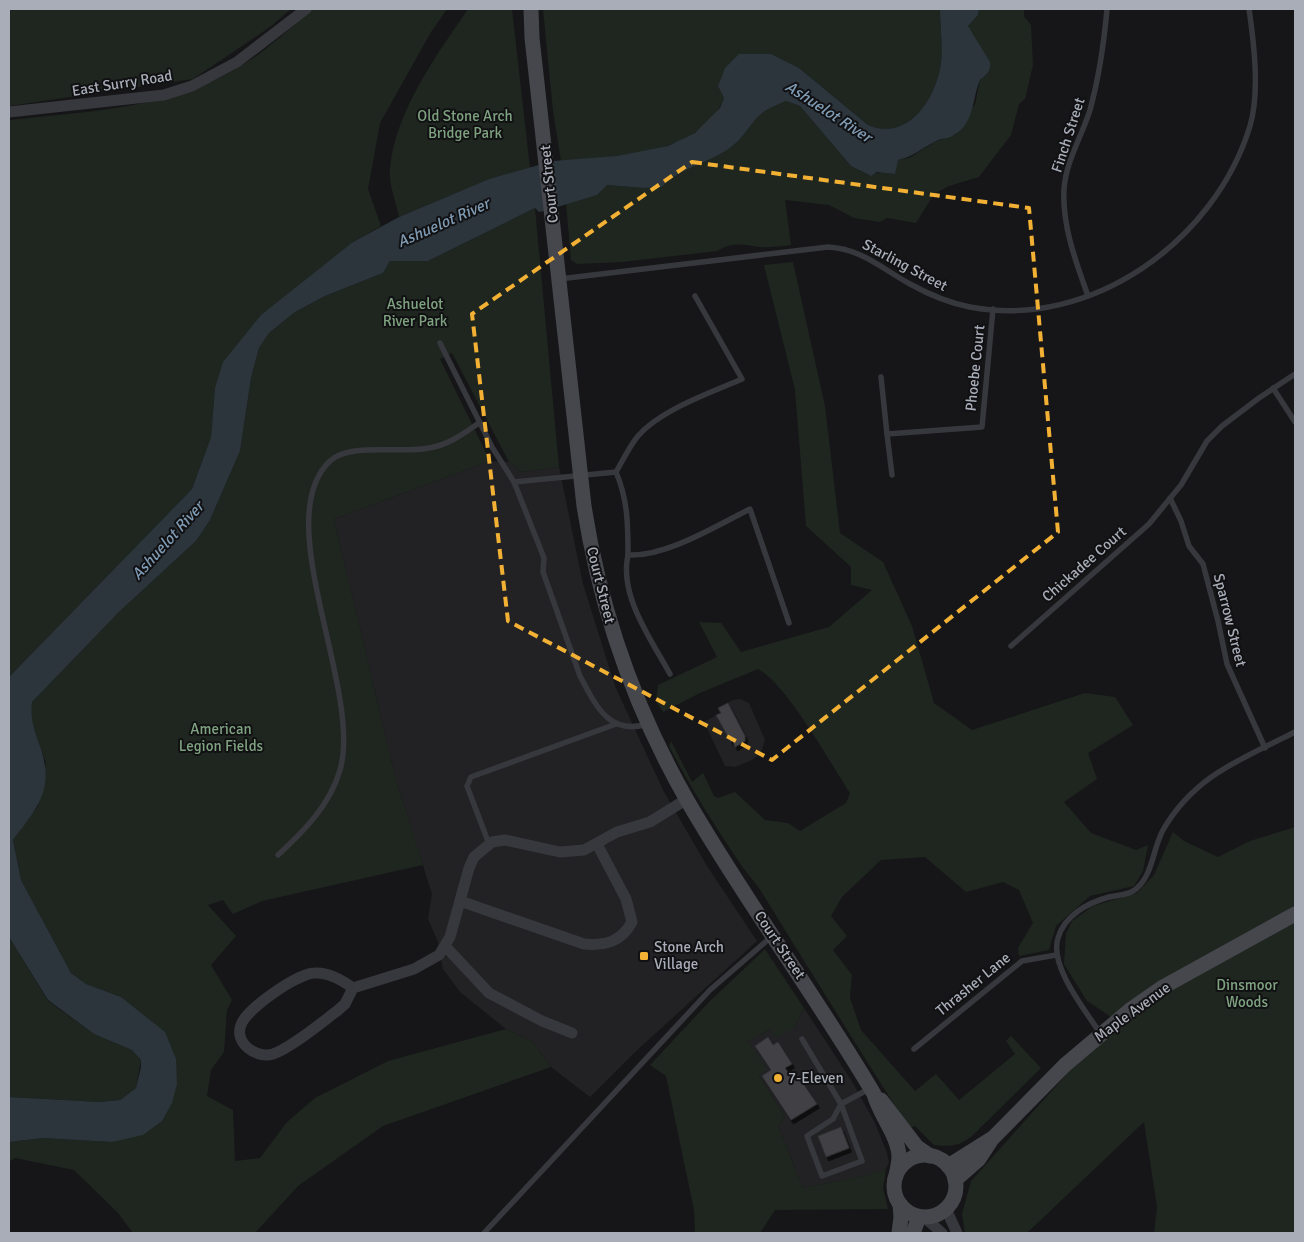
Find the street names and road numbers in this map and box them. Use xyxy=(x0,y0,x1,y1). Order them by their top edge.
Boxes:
street label: East Surry Road xyxy=(70,66,174,100)
street label: Finch Street xyxy=(1047,95,1089,175)
street label: Court Street xyxy=(536,144,562,224)
street label: Starling Street xyxy=(859,235,951,295)
street label: Phoebe Court xyxy=(962,324,988,412)
street label: Chickadee Court xyxy=(1038,523,1130,605)
street label: Court Street xyxy=(583,545,619,625)
street label: Sparrow Street xyxy=(1210,571,1250,669)
street label: Court Street xyxy=(751,907,809,983)
street label: Thrasher Lane xyxy=(932,948,1014,1020)
street label: Maple Avenue xyxy=(1090,978,1174,1046)

